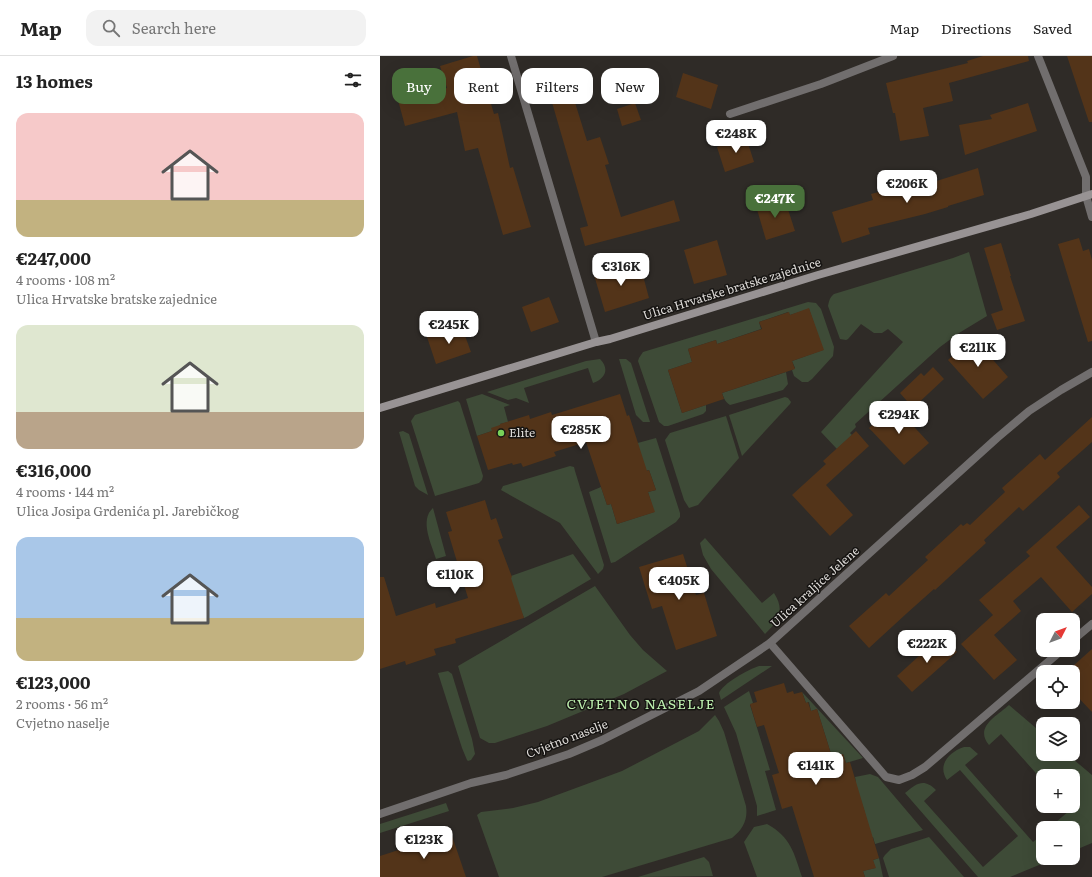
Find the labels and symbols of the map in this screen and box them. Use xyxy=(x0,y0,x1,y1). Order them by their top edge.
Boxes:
pin: €248K xyxy=(708,120,764,154)
pin: €206K xyxy=(879,170,935,204)
pin: €247K xyxy=(747,185,803,219)
street label: Ulica Hrvatske bratske zajednice xyxy=(640,252,823,324)
pin: €316K xyxy=(593,253,649,287)
pin: €245K xyxy=(421,311,477,345)
pin: €211K xyxy=(950,334,1006,368)
pin: €294K xyxy=(871,401,927,435)
pin: €285K xyxy=(553,416,609,450)
place label: Elite xyxy=(509,423,535,441)
marker: Elite xyxy=(496,428,506,438)
street label: Ulica kraljice Jelene xyxy=(766,541,863,631)
pin: €110K xyxy=(427,561,483,595)
pin: €405K xyxy=(651,567,707,601)
north arrow xyxy=(1036,613,1080,657)
pin: €222K xyxy=(899,630,955,664)
district label: CVJETNO NASELJE xyxy=(567,693,716,713)
street label: Cvjetno naselje xyxy=(523,714,610,762)
pin: €141K xyxy=(788,752,844,786)
pin: €123K xyxy=(396,826,452,860)

